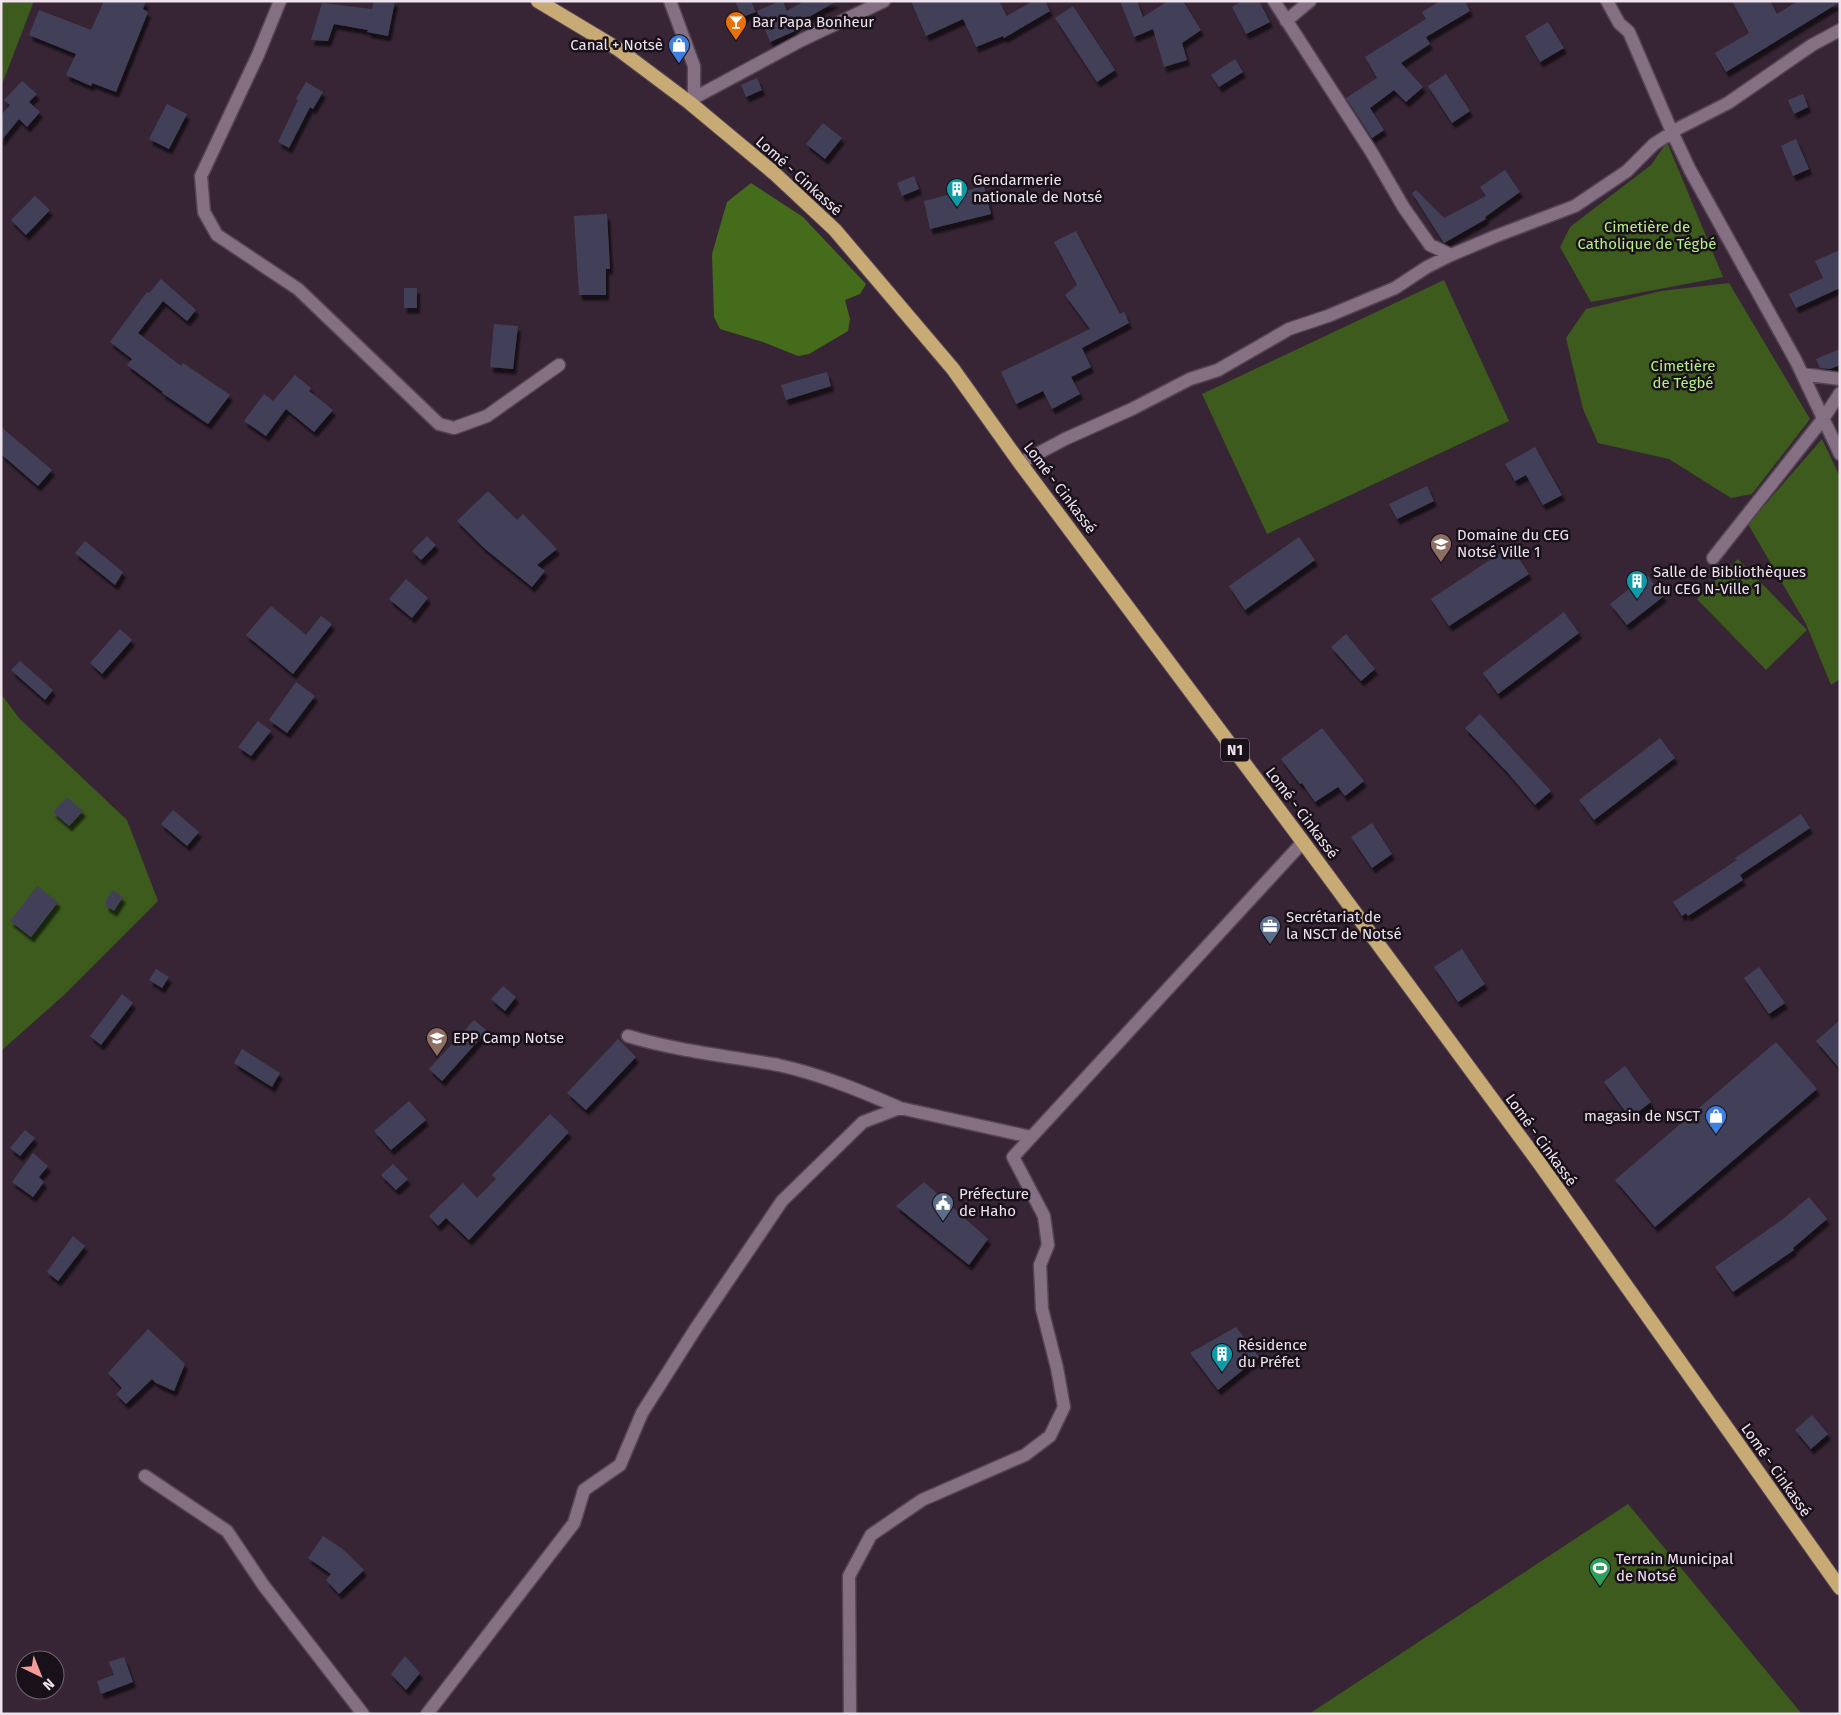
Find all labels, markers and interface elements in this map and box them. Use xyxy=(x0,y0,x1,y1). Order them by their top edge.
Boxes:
bar icon: Bar Papa Bonheur xyxy=(724,10,748,41)
place label: Bar Papa Bonheur xyxy=(752,13,874,31)
shop icon: Canal + Notsè xyxy=(667,33,691,64)
place label: Canal + Notsè xyxy=(570,36,663,54)
street label: Lomé - Cinkassé xyxy=(752,133,846,219)
place label: Gendarmerie nationale de Notsé xyxy=(973,171,1102,206)
building icon: Gendarmerie nationale de Notsé xyxy=(945,177,969,208)
park label: Cimetière de Catholique de Tégbé xyxy=(1578,218,1716,253)
park label: Cimetière de Tégbé xyxy=(1651,357,1716,392)
street label: Lomé - Cinkassé xyxy=(1020,439,1100,537)
place label: Domaine du CEG Notsé Ville 1 xyxy=(1457,526,1569,561)
school or university icon: Domaine du CEG Notsé Ville 1 xyxy=(1429,532,1453,563)
place label: Salle de Bibliothèques du CEG N-Ville 1 xyxy=(1653,563,1806,598)
building icon: Salle de Bibliothèques du CEG N-Ville 1 xyxy=(1625,569,1649,600)
road number: N1 xyxy=(1221,738,1249,762)
street label: Lomé - Cinkassé xyxy=(1262,764,1342,862)
place label: Secrétariat de la NSCT de Notsé xyxy=(1286,908,1402,943)
office icon: Secrétariat de la NSCT de Notsé xyxy=(1258,914,1282,945)
school or university icon: EPP Camp Notse xyxy=(425,1026,449,1057)
place label: EPP Camp Notse xyxy=(453,1029,564,1047)
street label: Lomé - Cinkassé xyxy=(1501,1090,1581,1190)
shop icon: magasin de NSCT xyxy=(1704,1104,1728,1135)
place label: magasin de NSCT xyxy=(1584,1107,1700,1125)
place label: Préfecture de Haho xyxy=(959,1185,1029,1220)
public building icon: Préfecture de Haho xyxy=(931,1191,955,1222)
place label: Résidence du Préfet xyxy=(1238,1336,1307,1371)
building icon: Résidence du Préfet xyxy=(1210,1342,1234,1373)
street label: Lomé - Cinkassé xyxy=(1737,1420,1815,1520)
place label: Terrain Municipal de Notsé xyxy=(1616,1550,1734,1585)
sports icon: Terrain Municipal de Notsé xyxy=(1588,1556,1612,1587)
north arrow xyxy=(15,1650,65,1700)
text: N xyxy=(39,1675,58,1694)

